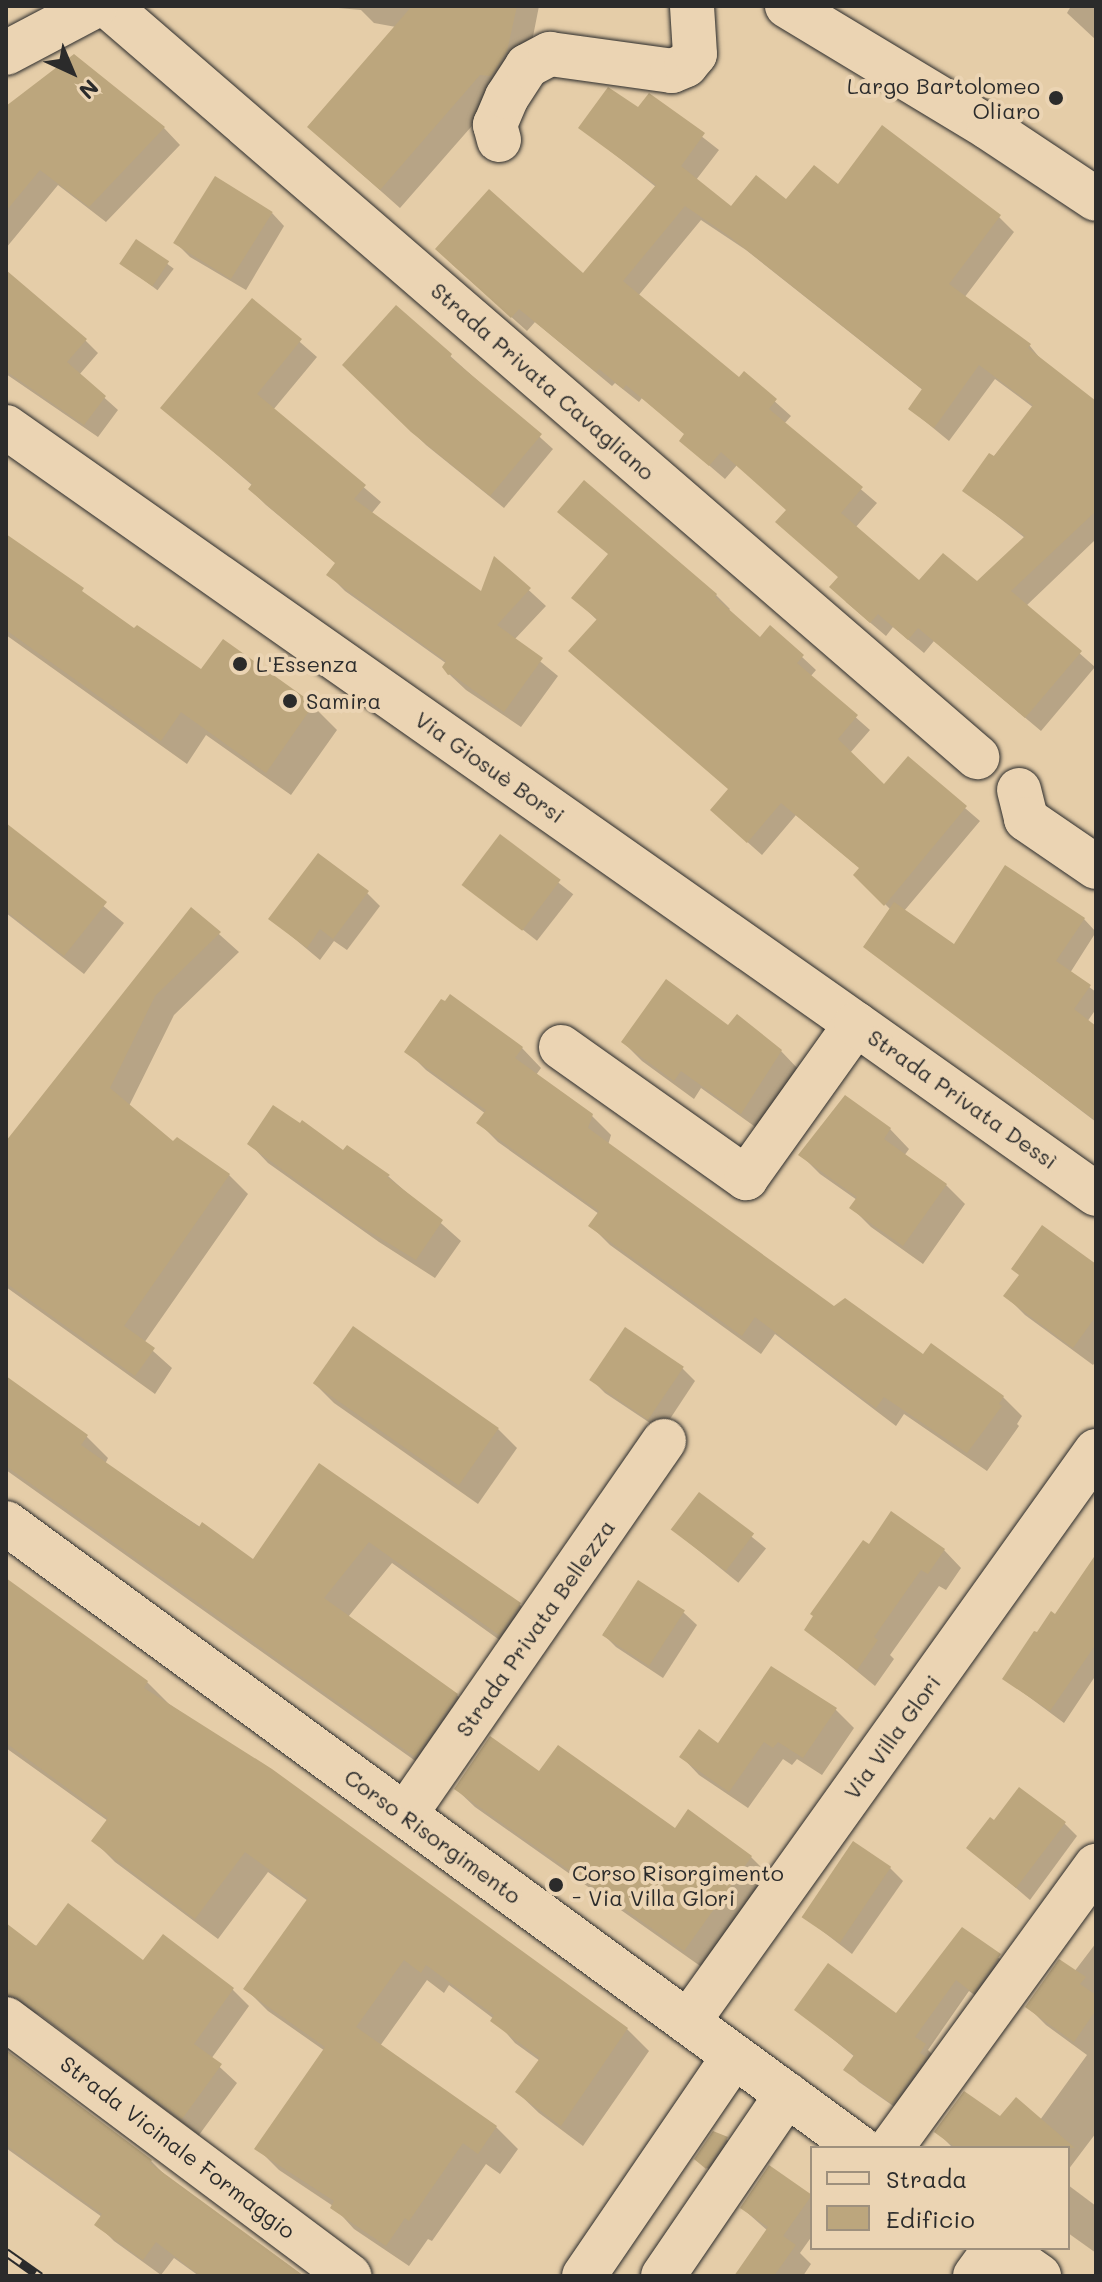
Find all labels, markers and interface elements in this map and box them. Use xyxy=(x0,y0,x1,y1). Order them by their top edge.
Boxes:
north arrow xyxy=(32,32,112,112)
place label: Largo Bartolomeo Oliaro xyxy=(847,72,1040,124)
text: N xyxy=(73,73,105,106)
marker: Largo Bartolomeo Oliaro xyxy=(1047,89,1065,107)
street label: Strada Privata Cavagliano xyxy=(426,277,660,485)
place label: L'Essenza xyxy=(256,651,358,677)
marker: L'Essenza xyxy=(231,655,249,673)
place label: Samira xyxy=(306,688,381,714)
marker: Samira xyxy=(281,692,299,710)
street label: Via Giosuè Borsi xyxy=(410,706,570,828)
street label: Strada Privata Dessì xyxy=(863,1024,1063,1174)
street label: Strada Privata Bellezza xyxy=(450,1515,620,1741)
street label: Via Villa Glori xyxy=(838,1670,946,1804)
street label: Corso Risorgimento xyxy=(340,1763,526,1909)
place label: Corso Risorgimento - Via Villa Glori xyxy=(572,1859,784,1910)
marker: Corso Risorgimento - Via Villa Glori xyxy=(547,1876,565,1894)
street label: Strada Vicinale Formaggio xyxy=(55,2050,301,2244)
legend xyxy=(810,2146,1070,2250)
text: Strada xyxy=(886,2163,967,2194)
text: Edificio xyxy=(886,2203,975,2234)

